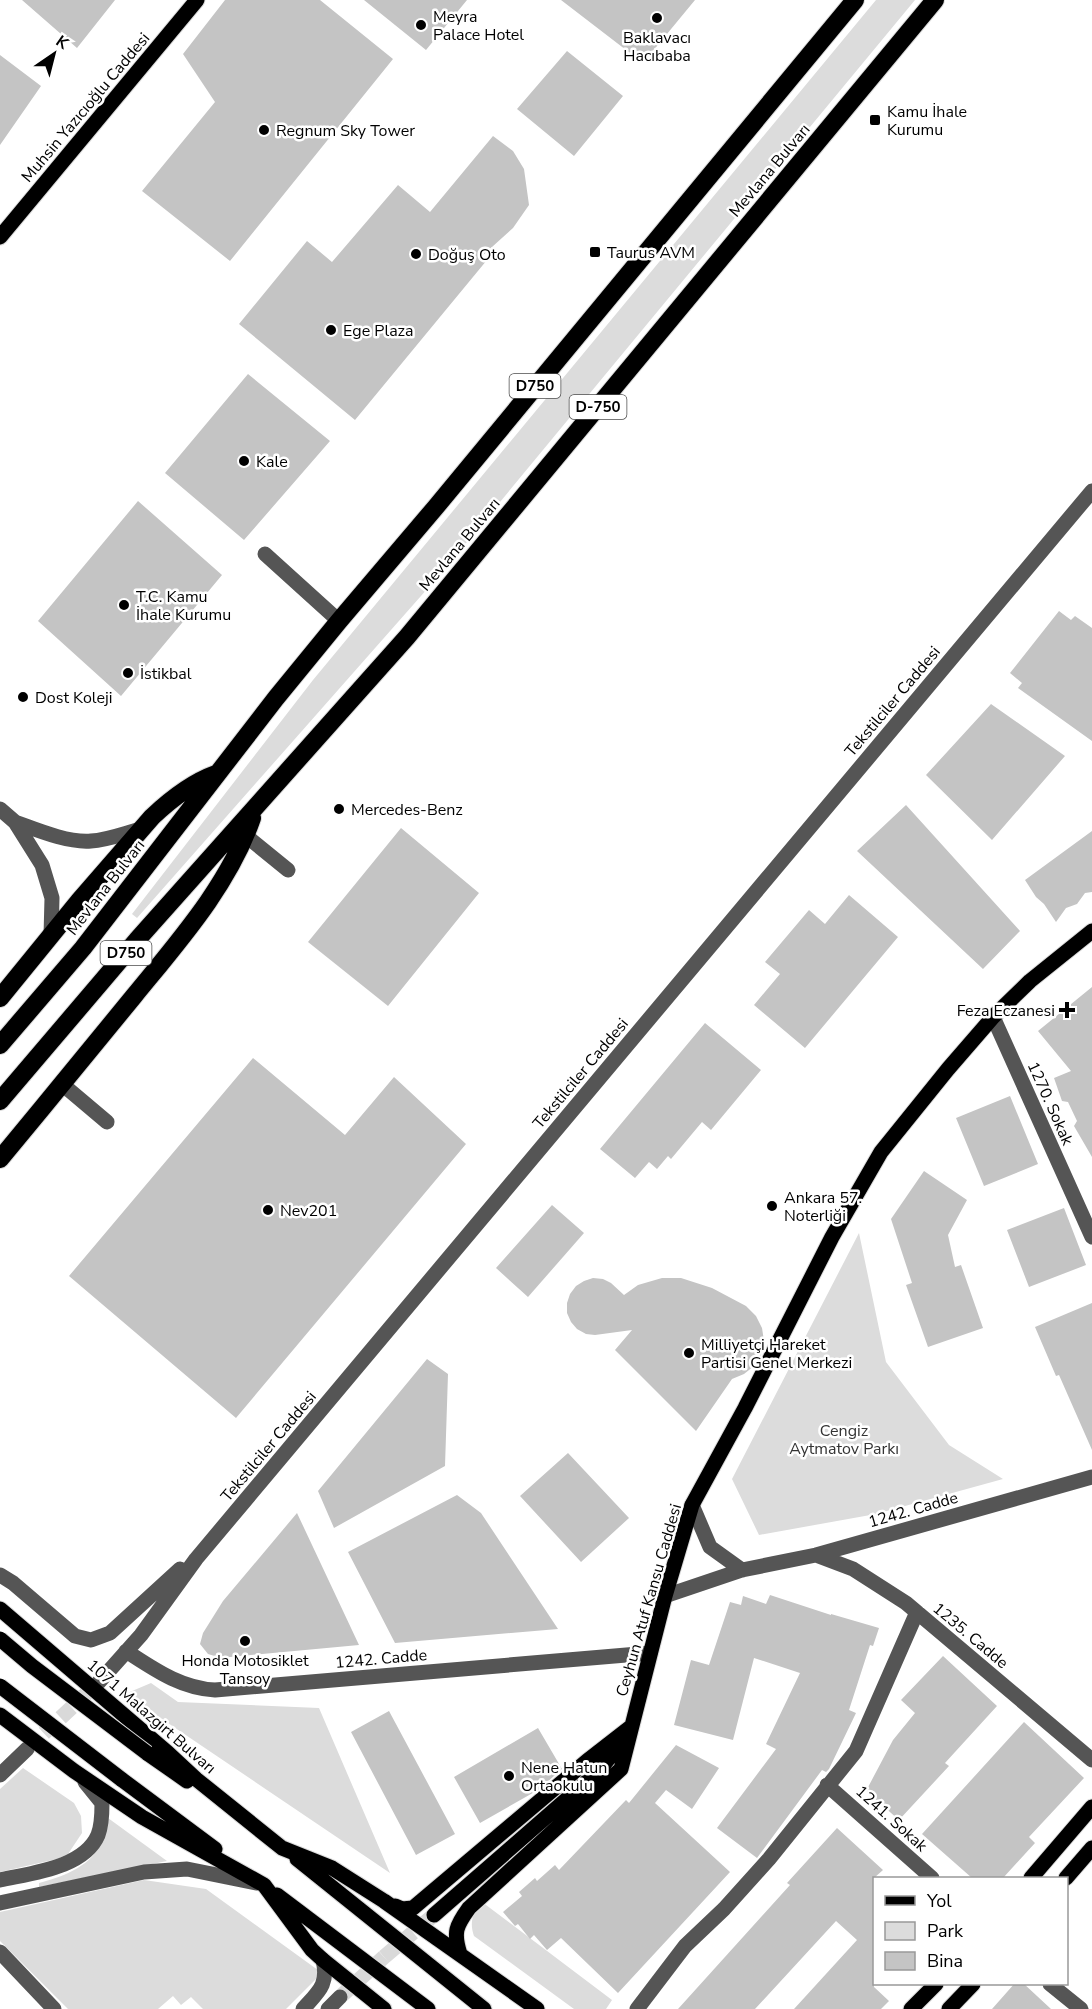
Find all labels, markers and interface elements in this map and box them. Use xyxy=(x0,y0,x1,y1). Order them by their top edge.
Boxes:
place label: Meyra Palace Hotel xyxy=(433,6,524,46)
marker: Baklavacı Hacıbaba xyxy=(650,11,664,25)
marker: Meyra Palace Hotel xyxy=(414,18,428,32)
north arrow xyxy=(24,24,84,84)
place label: Baklavacı Hacıbaba xyxy=(623,27,691,67)
street label: Muhsin Yazıcıoğlu Caddesi xyxy=(17,28,155,187)
text: K xyxy=(51,30,74,55)
place label: Kamu İhale Kurumu xyxy=(887,101,967,141)
marker: Kamu İhale Kurumu xyxy=(868,113,882,127)
street label: Mevlana Bulvarı xyxy=(724,119,815,222)
place label: Regnum Sky Tower xyxy=(276,120,415,142)
marker: Regnum Sky Tower xyxy=(257,123,271,137)
place label: Taurus AVM xyxy=(607,242,695,264)
place label: Doğuş Oto xyxy=(428,244,506,266)
marker: Taurus AVM xyxy=(588,245,602,259)
marker: Doğuş Oto xyxy=(409,247,423,261)
place label: Ege Plaza xyxy=(343,320,413,342)
marker: Ege Plaza xyxy=(324,323,338,337)
road number: D750 xyxy=(510,374,560,398)
road number: D-750 xyxy=(570,395,626,419)
place label: Kale xyxy=(256,451,288,473)
marker: Kale xyxy=(237,454,251,468)
street label: Mevlana Bulvarı xyxy=(414,493,505,596)
place label: T.C. Kamu İhale Kurumu xyxy=(136,586,231,626)
marker: T.C. Kamu İhale Kurumu xyxy=(117,598,131,612)
street label: Tekstilciler Caddesi xyxy=(840,642,946,762)
place label: İstikbal xyxy=(140,663,192,685)
marker: İstikbal xyxy=(121,666,135,680)
place label: Dost Koleji xyxy=(35,687,112,709)
marker: Dost Koleji xyxy=(16,690,30,704)
place label: Mercedes-Benz xyxy=(351,799,463,821)
marker: Mercedes-Benz xyxy=(332,802,346,816)
street label: Mevlana Bulvarı xyxy=(62,835,150,940)
road number: D750 xyxy=(100,941,152,965)
place label: Feza Eczanesi xyxy=(957,1000,1055,1022)
marker: Feza Eczanesi xyxy=(1060,1003,1074,1017)
street label: Tekstilciler Caddesi xyxy=(528,1014,634,1134)
street label: 1270. Sokak xyxy=(1022,1058,1079,1150)
place label: Ankara 57. Noterliği xyxy=(784,1187,862,1227)
marker: Ankara 57. Noterliği xyxy=(765,1199,779,1213)
place label: Nev201 xyxy=(280,1200,337,1222)
marker: Nev201 xyxy=(261,1203,275,1217)
place label: Milliyetçi Hareket Partisi Genel Merkezi xyxy=(701,1334,852,1374)
marker: Milliyetçi Hareket Partisi Genel Merkezi xyxy=(682,1346,696,1360)
street label: Tekstilciler Caddesi xyxy=(216,1387,322,1507)
park label: Cengiz Aytmatov Parkı xyxy=(789,1420,899,1460)
street label: 1242. Cadde xyxy=(866,1487,961,1533)
street label: Ceyhun Atuf Kansu Caddesi xyxy=(611,1501,687,1699)
street label: 1235. Cadde xyxy=(928,1598,1013,1674)
marker: Honda Motosiklet Tansoy xyxy=(238,1634,252,1648)
street label: 1242. Cadde xyxy=(334,1644,428,1674)
place label: Honda Motosiklet Tansoy xyxy=(181,1650,309,1690)
street label: 1071 Malazgirt Bulvarı xyxy=(82,1655,221,1779)
place label: Nene Hatun Ortaokulu xyxy=(521,1757,607,1797)
marker: Nene Hatun Ortaokulu xyxy=(502,1769,516,1783)
street label: 1241. Sokak xyxy=(851,1781,933,1857)
legend xyxy=(873,1877,1068,1985)
text: Yol xyxy=(926,1889,952,1913)
text: Park xyxy=(927,1919,964,1943)
text: Bina xyxy=(927,1949,963,1973)

